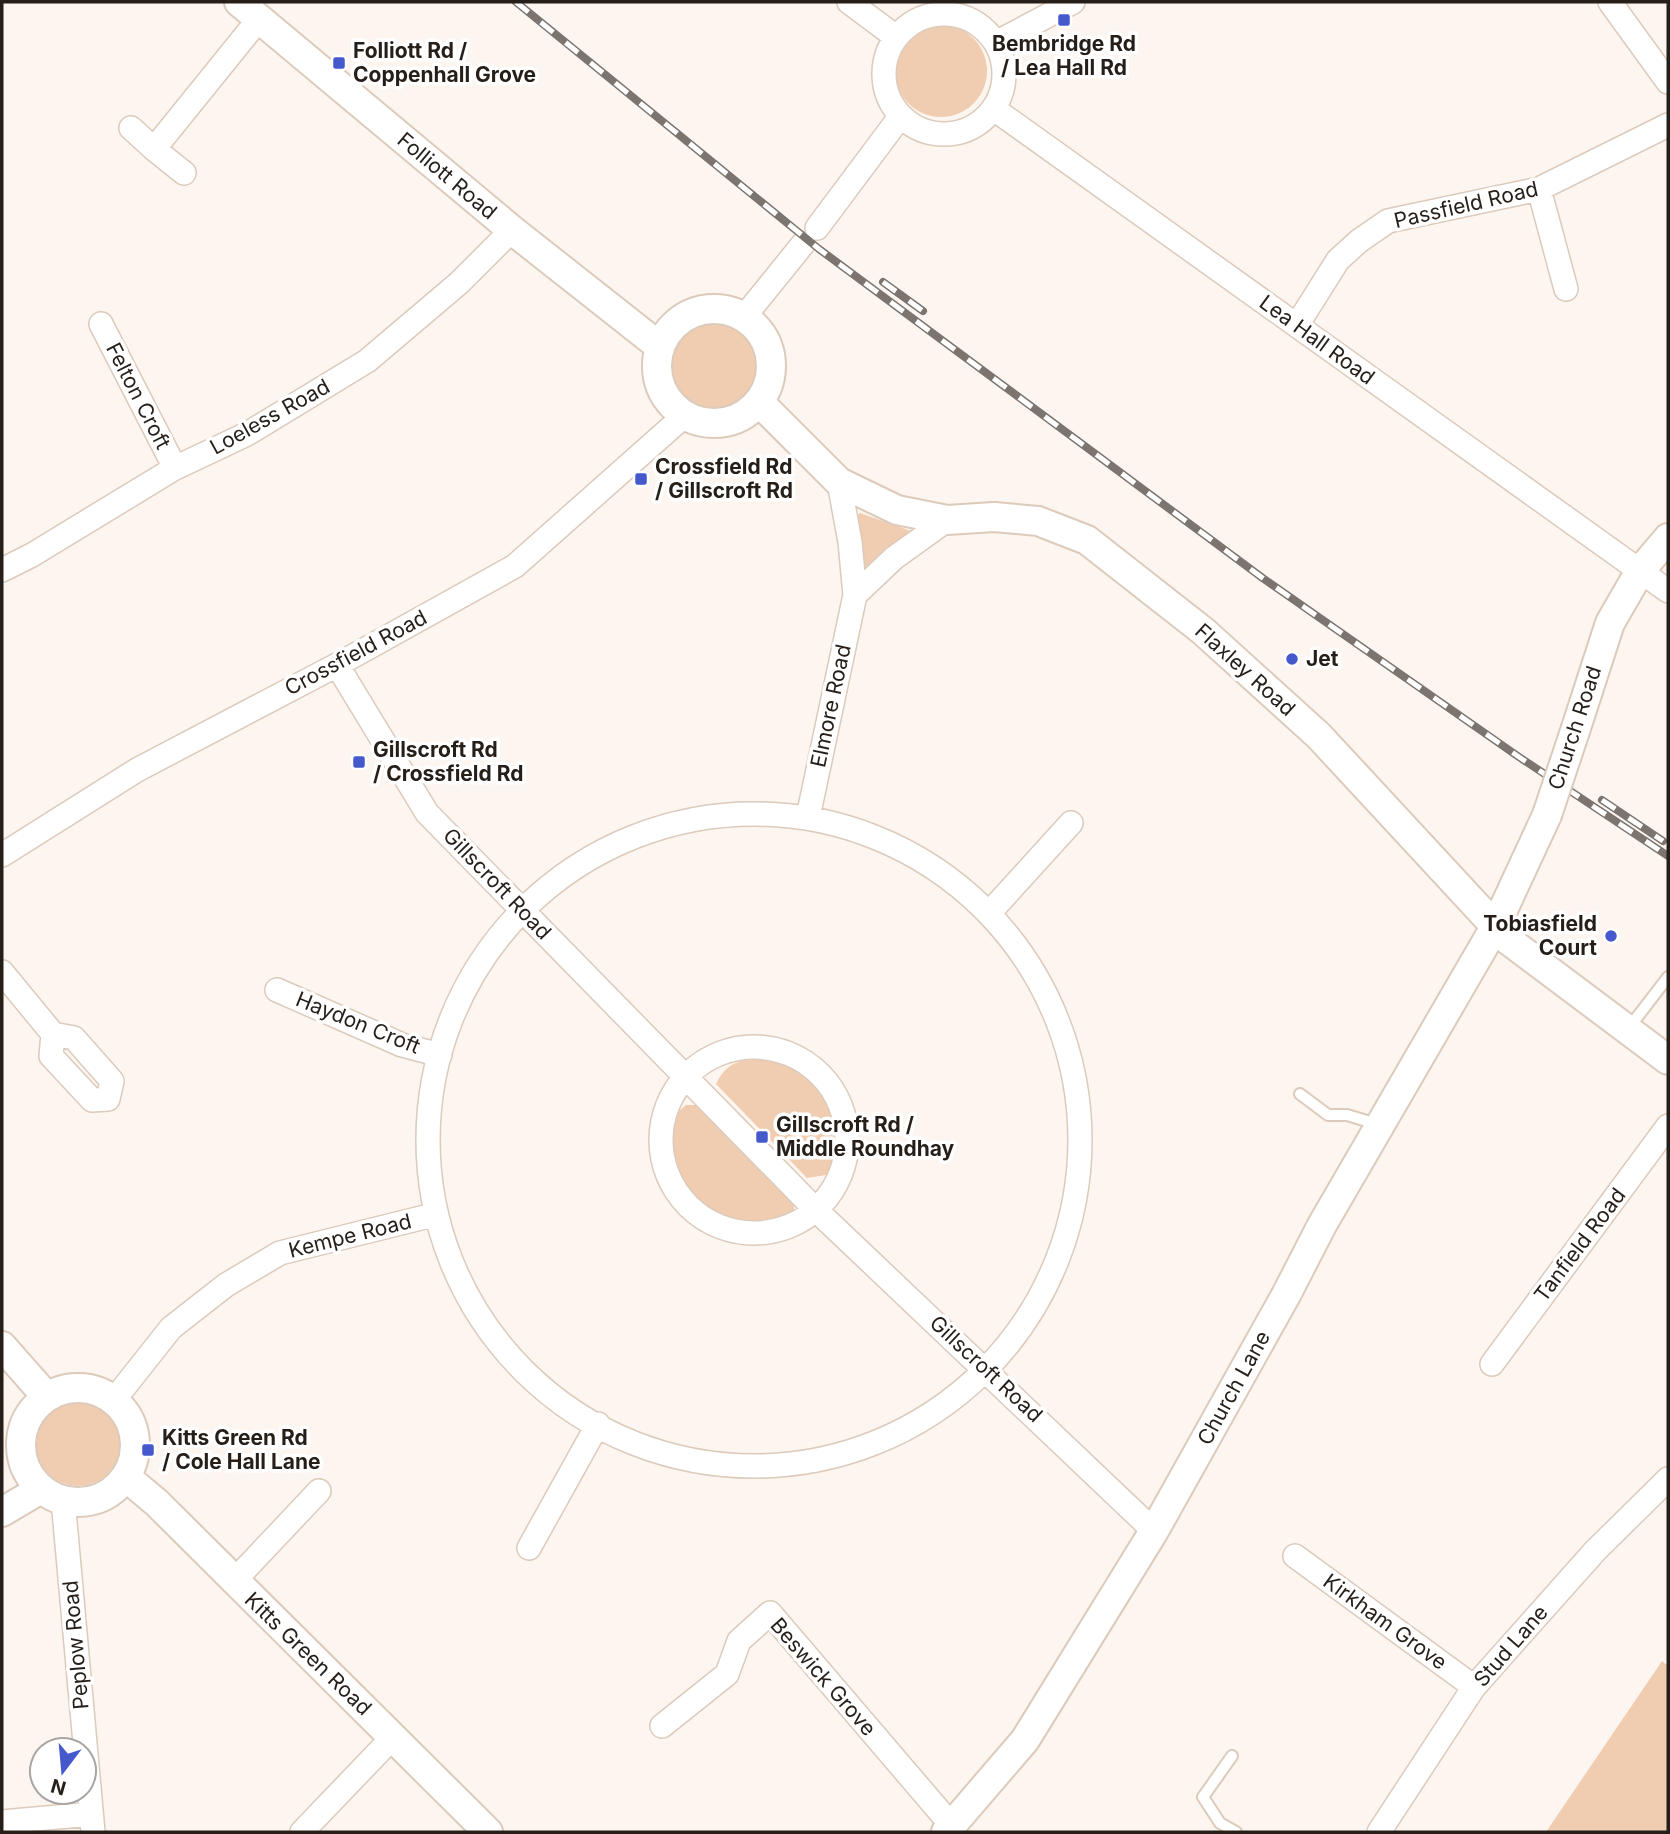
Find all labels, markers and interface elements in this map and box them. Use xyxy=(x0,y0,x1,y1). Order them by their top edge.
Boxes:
marker: Bembridge Rd / Lea Hall Rd xyxy=(1056,12,1072,28)
place label: Bembridge Rd / Lea Hall Rd xyxy=(992,31,1136,80)
place label: Folliott Rd / Coppenhall Grove xyxy=(353,38,536,87)
marker: Folliott Rd / Coppenhall Grove xyxy=(331,55,347,71)
street label: Folliott Road xyxy=(393,127,502,224)
street label: Passfield Road xyxy=(1391,176,1540,233)
street label: Lea Hall Road xyxy=(1255,289,1380,390)
street label: Felton Croft xyxy=(101,338,176,453)
street label: Loeless Road xyxy=(206,373,334,460)
place label: Crossfield Rd / Gillscroft Rd xyxy=(655,454,793,503)
marker: Crossfield Rd / Gillscroft Rd xyxy=(633,471,649,487)
street label: Crossfield Road xyxy=(280,605,431,701)
street label: Flaxley Road xyxy=(1190,618,1301,721)
street label: Elmore Road xyxy=(805,642,856,770)
place label: Jet xyxy=(1306,646,1339,671)
marker: Jet xyxy=(1284,651,1300,667)
street label: Church Road xyxy=(1543,663,1606,793)
place label: Gillscroft Rd / Crossfield Rd xyxy=(373,737,524,786)
marker: Gillscroft Rd / Crossfield Rd xyxy=(351,754,367,770)
street label: Gillscroft Road xyxy=(438,823,557,944)
place label: Tobiasfield Court xyxy=(1483,911,1597,960)
marker: Tobiasfield Court xyxy=(1603,928,1619,944)
street label: Haydon Croft xyxy=(292,986,424,1059)
place label: Gillscroft Rd / Middle Roundhay xyxy=(776,1112,955,1161)
marker: Gillscroft Rd / Middle Roundhay xyxy=(754,1129,770,1145)
street label: Tanfield Road xyxy=(1529,1183,1630,1306)
street label: Kempe Road xyxy=(286,1208,414,1263)
street label: Gillscroft Road xyxy=(925,1310,1048,1427)
street label: Church Lane xyxy=(1192,1326,1275,1449)
place label: Kitts Green Rd / Cole Hall Lane xyxy=(162,1425,321,1474)
marker: Kitts Green Rd / Cole Hall Lane xyxy=(140,1442,156,1458)
street label: Kirkham Grove xyxy=(1319,1568,1452,1675)
street label: Peplow Road xyxy=(57,1579,94,1711)
street label: Kitts Green Road xyxy=(240,1587,377,1720)
street label: Stud Lane xyxy=(1468,1600,1553,1692)
street label: Beswick Grove xyxy=(765,1613,881,1741)
north arrow xyxy=(28,1736,98,1806)
text: N xyxy=(48,1774,69,1800)

